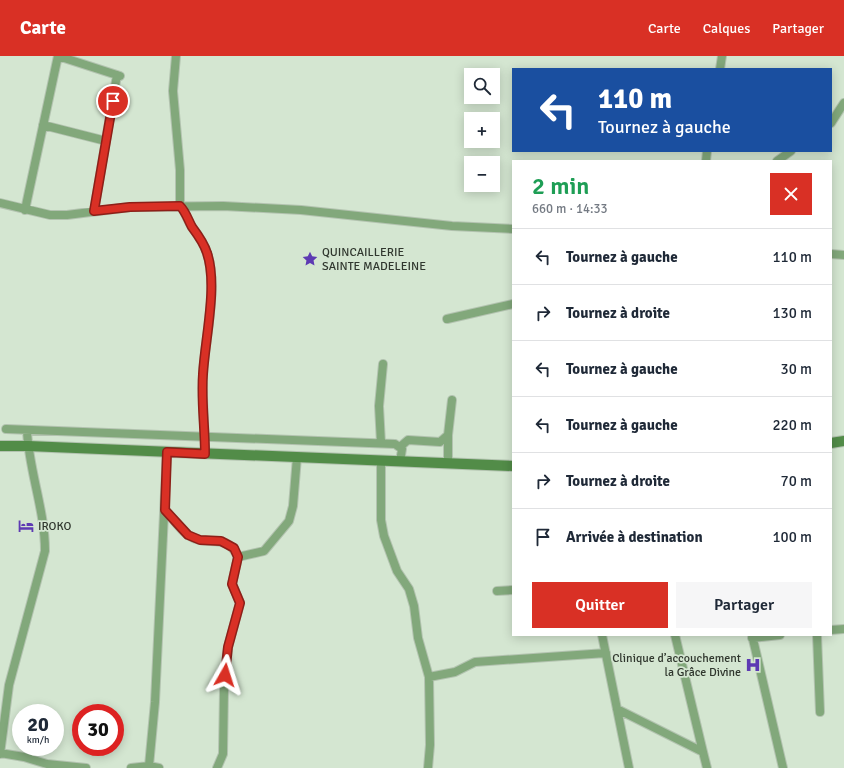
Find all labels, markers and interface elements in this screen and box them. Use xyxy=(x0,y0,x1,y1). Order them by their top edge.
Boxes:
text: Carte xyxy=(20,16,66,40)
text: Carte xyxy=(648,20,681,37)
text: Calques xyxy=(703,20,750,37)
text: Partager xyxy=(772,20,824,37)
map controls xyxy=(464,68,500,192)
button: search xyxy=(464,68,500,104)
text: 110 m xyxy=(598,82,672,116)
pin xyxy=(96,84,130,118)
icon: left xyxy=(532,84,584,136)
icon: arrive xyxy=(102,90,124,112)
button: + xyxy=(464,112,500,148)
text: Tournez à gauche xyxy=(598,116,731,138)
button: − xyxy=(464,156,500,192)
text: 2 min xyxy=(532,171,589,201)
button: close xyxy=(770,173,812,215)
text: 660 m · 14:33 xyxy=(532,201,608,217)
place label: QUINCAILLERIE SAINTE MADELEINE xyxy=(322,245,426,274)
icon: left xyxy=(532,246,554,268)
text: Tournez à gauche xyxy=(566,248,678,266)
text: 110 m xyxy=(772,248,812,266)
place icon: QUINCAILLERIE SAINTE MADELEINE xyxy=(301,250,319,268)
icon: right xyxy=(532,302,554,324)
text: Tournez à droite xyxy=(566,304,670,322)
text: 130 m xyxy=(772,304,812,322)
icon: left xyxy=(532,358,554,380)
text: Tournez à gauche xyxy=(566,360,678,378)
text: 30 m xyxy=(781,360,812,378)
icon: left xyxy=(532,414,554,436)
text: Tournez à gauche xyxy=(566,416,678,434)
text: 220 m xyxy=(772,416,812,434)
icon: right xyxy=(532,470,554,492)
text: Tournez à droite xyxy=(566,472,670,490)
text: 70 m xyxy=(781,472,812,490)
hotel icon: IROKO xyxy=(17,517,35,535)
place label: IROKO xyxy=(38,519,71,534)
icon: arrive xyxy=(532,526,554,548)
text: Arrivée à destination xyxy=(566,528,703,546)
text: 100 m xyxy=(772,528,812,546)
button: Quitter xyxy=(532,582,668,628)
button: Partager xyxy=(676,582,812,628)
place label: Clinique d’accouchement la Grâce Divine xyxy=(612,651,741,680)
position arrow xyxy=(204,654,246,696)
hospital icon: Clinique d’accouchement la Grâce Divine xyxy=(744,656,762,674)
speed limit sign: 30 xyxy=(72,704,124,756)
text: 20 xyxy=(27,712,49,737)
text: km/h xyxy=(27,734,49,746)

